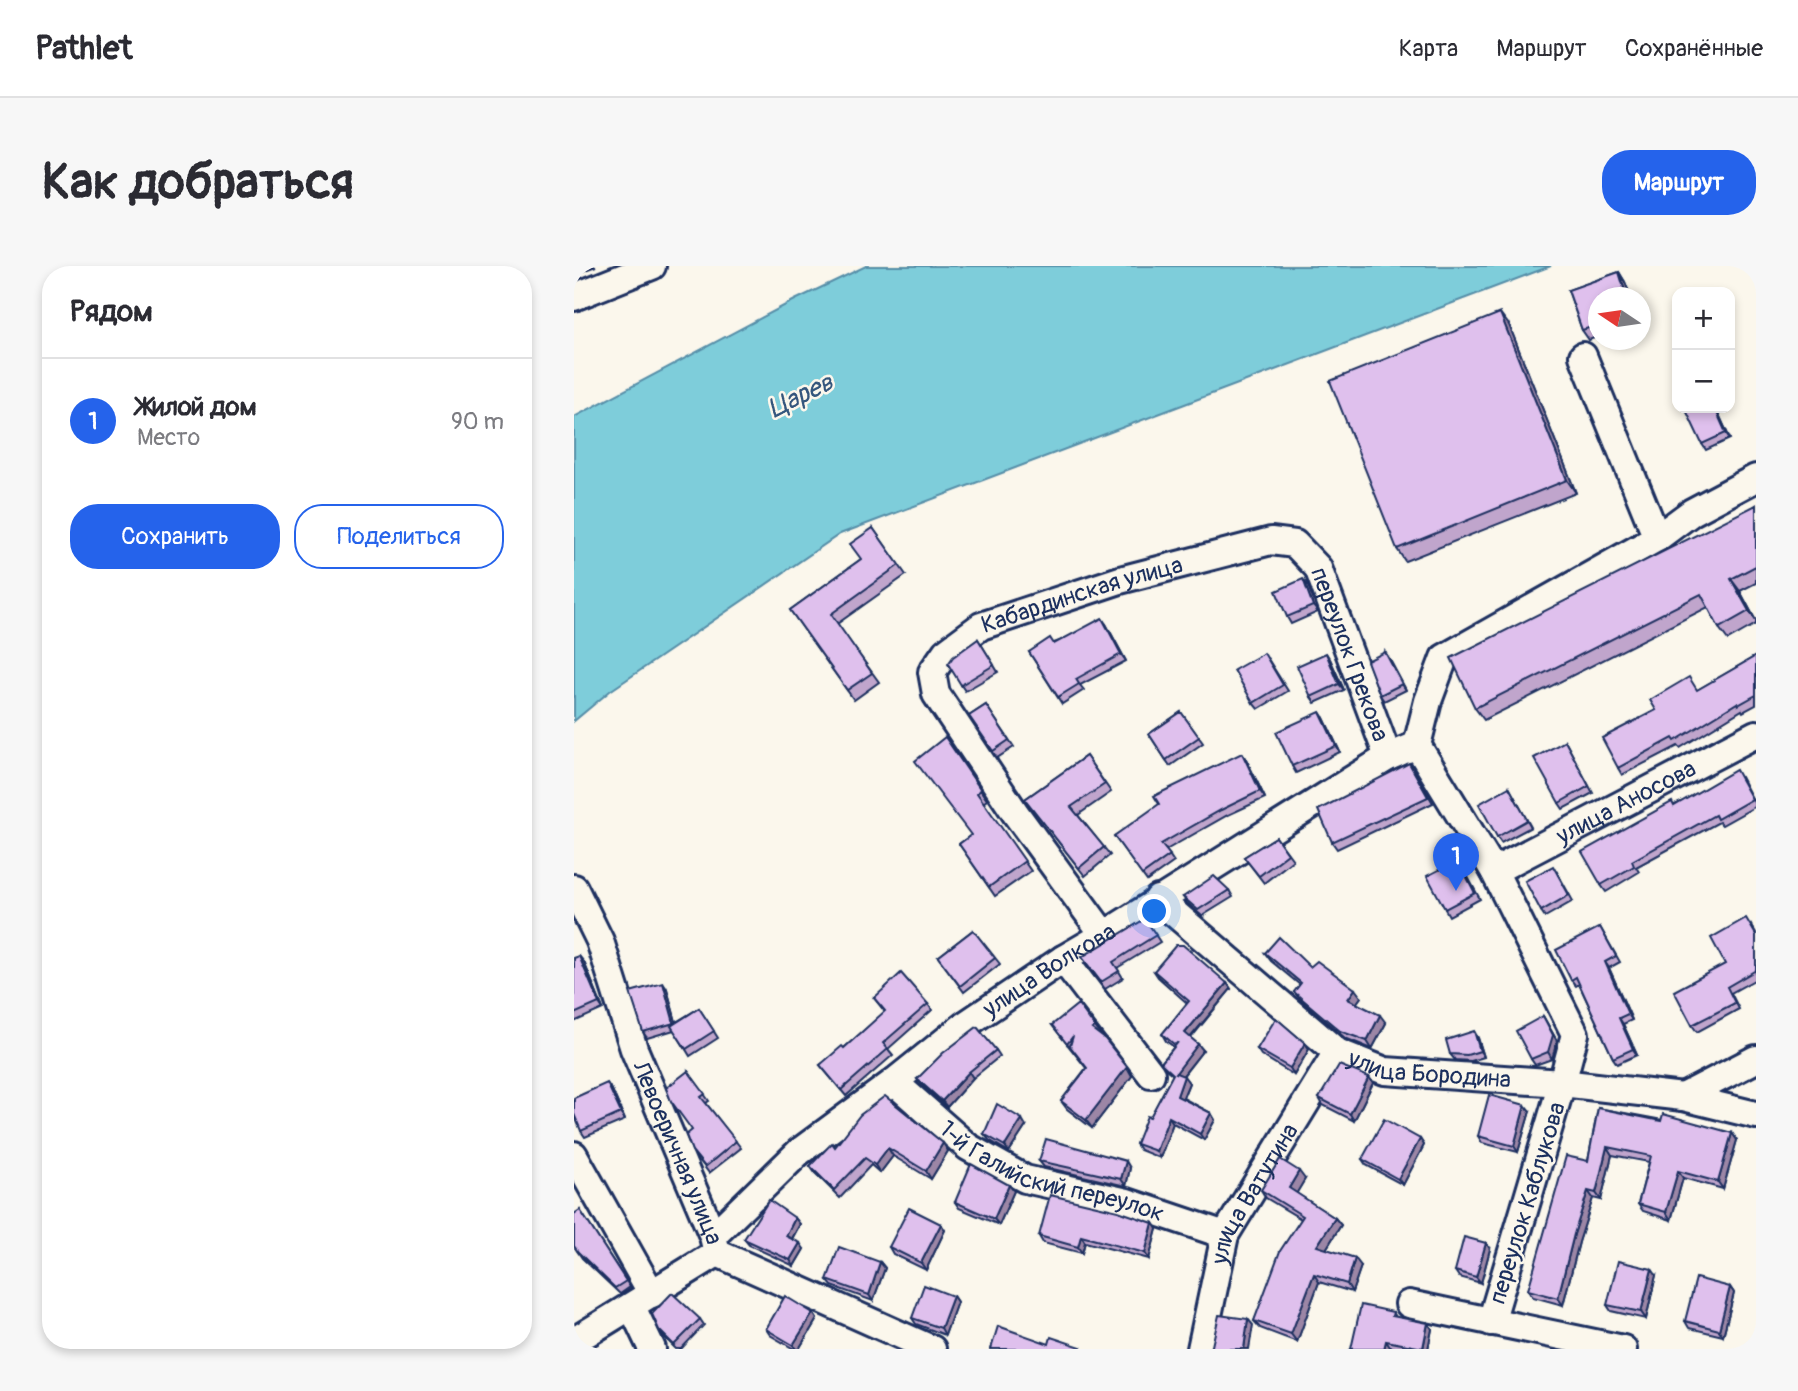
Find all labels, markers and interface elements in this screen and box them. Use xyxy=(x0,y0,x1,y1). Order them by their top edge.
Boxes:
text: Pathlet xyxy=(35,28,132,69)
text: Карта xyxy=(1399,34,1458,63)
text: Маршрут xyxy=(1496,34,1587,63)
text: Сохранённые xyxy=(1625,34,1763,63)
button: Маршрут xyxy=(1602,150,1756,215)
text: Как добраться xyxy=(42,152,354,213)
north arrow xyxy=(1588,287,1651,350)
map controls xyxy=(1672,287,1735,413)
button: + xyxy=(1672,287,1735,350)
text: Рядом xyxy=(70,293,153,330)
button: − xyxy=(1672,350,1735,413)
water label: Царев xyxy=(763,366,839,425)
text: Жилой дом xyxy=(137,391,257,423)
text: 1 xyxy=(89,407,98,436)
text: 90 m xyxy=(451,407,504,436)
text: Место xyxy=(137,423,200,452)
button: Сохранить xyxy=(70,504,280,569)
button: Поделиться xyxy=(294,504,504,569)
street label: Кабардинская улица xyxy=(977,550,1186,640)
street label: переулок Грекова xyxy=(1304,563,1395,746)
street label: улица Аносова xyxy=(1551,754,1701,851)
pin: 1 xyxy=(1433,833,1479,891)
your location xyxy=(1137,894,1171,928)
street label: улица Волкова xyxy=(977,917,1122,1024)
street label: улица Бородина xyxy=(1343,1043,1512,1095)
street label: Левоеричная улица xyxy=(625,1056,728,1247)
street label: переулок Каблукова xyxy=(1483,1099,1572,1308)
street label: 1-й Галийский переулок xyxy=(933,1115,1168,1228)
street label: улица Ватутина xyxy=(1205,1118,1305,1268)

